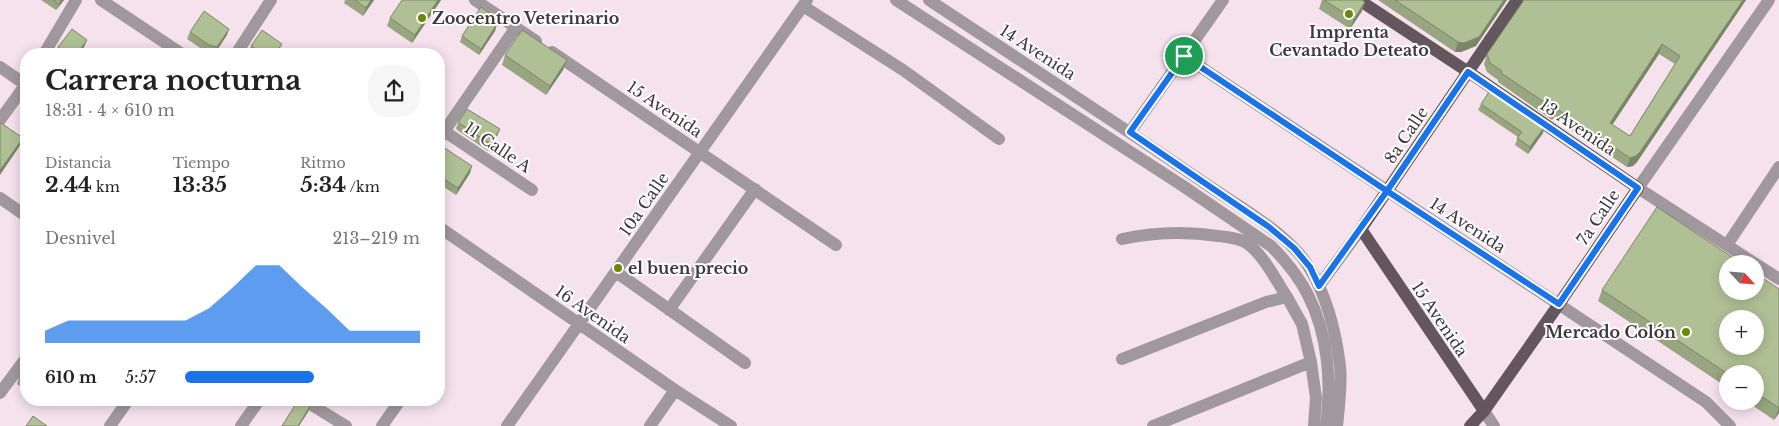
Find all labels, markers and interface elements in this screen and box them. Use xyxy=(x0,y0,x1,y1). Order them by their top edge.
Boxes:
place label: Zoocentro Veterinario xyxy=(432,8,619,28)
marker: Imprenta Cevantado Deteato xyxy=(1343,8,1355,20)
marker: Zoocentro Veterinario xyxy=(416,12,428,24)
street label: 14 Avenida xyxy=(996,20,1080,84)
place label: Imprenta Cevantado Deteato xyxy=(1269,22,1429,60)
pin xyxy=(1163,35,1205,77)
icon: arrive xyxy=(1170,42,1198,70)
text: Carrera nocturna xyxy=(45,63,301,98)
button: share xyxy=(368,65,420,117)
street label: 15 Avenida xyxy=(624,77,706,142)
street label: 13 Avenida xyxy=(1536,94,1620,160)
text: 18:31 · 4 × 610 m xyxy=(45,100,175,120)
street label: 8a Calle xyxy=(1380,103,1432,167)
street label: 11 Calle A xyxy=(461,117,536,177)
text: Distancia xyxy=(45,154,111,172)
text: Tiempo xyxy=(173,154,230,172)
text: Ritmo xyxy=(300,154,346,172)
street label: 10a Calle xyxy=(615,168,673,240)
text: 2.44 xyxy=(45,172,92,198)
text: 13:35 xyxy=(173,172,227,198)
text: 5:34 xyxy=(300,172,346,198)
text: km xyxy=(92,178,120,196)
text: /km xyxy=(346,178,380,196)
street label: 7a Calle xyxy=(1572,185,1624,249)
street label: 14 Avenida xyxy=(1426,193,1510,257)
text: Desnivel xyxy=(45,228,116,248)
text: 213–219 m xyxy=(333,228,420,248)
north arrow xyxy=(1719,255,1764,300)
map controls xyxy=(1719,255,1764,410)
place label: el buen precio xyxy=(628,258,748,278)
marker: el buen precio xyxy=(612,262,624,274)
street label: 15 Avenida xyxy=(1408,278,1473,360)
street label: 16 Avenida xyxy=(551,281,635,347)
button: + xyxy=(1719,310,1764,355)
place label: Mercado Colón xyxy=(1545,322,1676,342)
marker: Mercado Colón xyxy=(1680,326,1692,338)
button: − xyxy=(1719,365,1764,410)
text: 610 m xyxy=(45,367,97,387)
text: 5:57 xyxy=(125,367,156,387)

